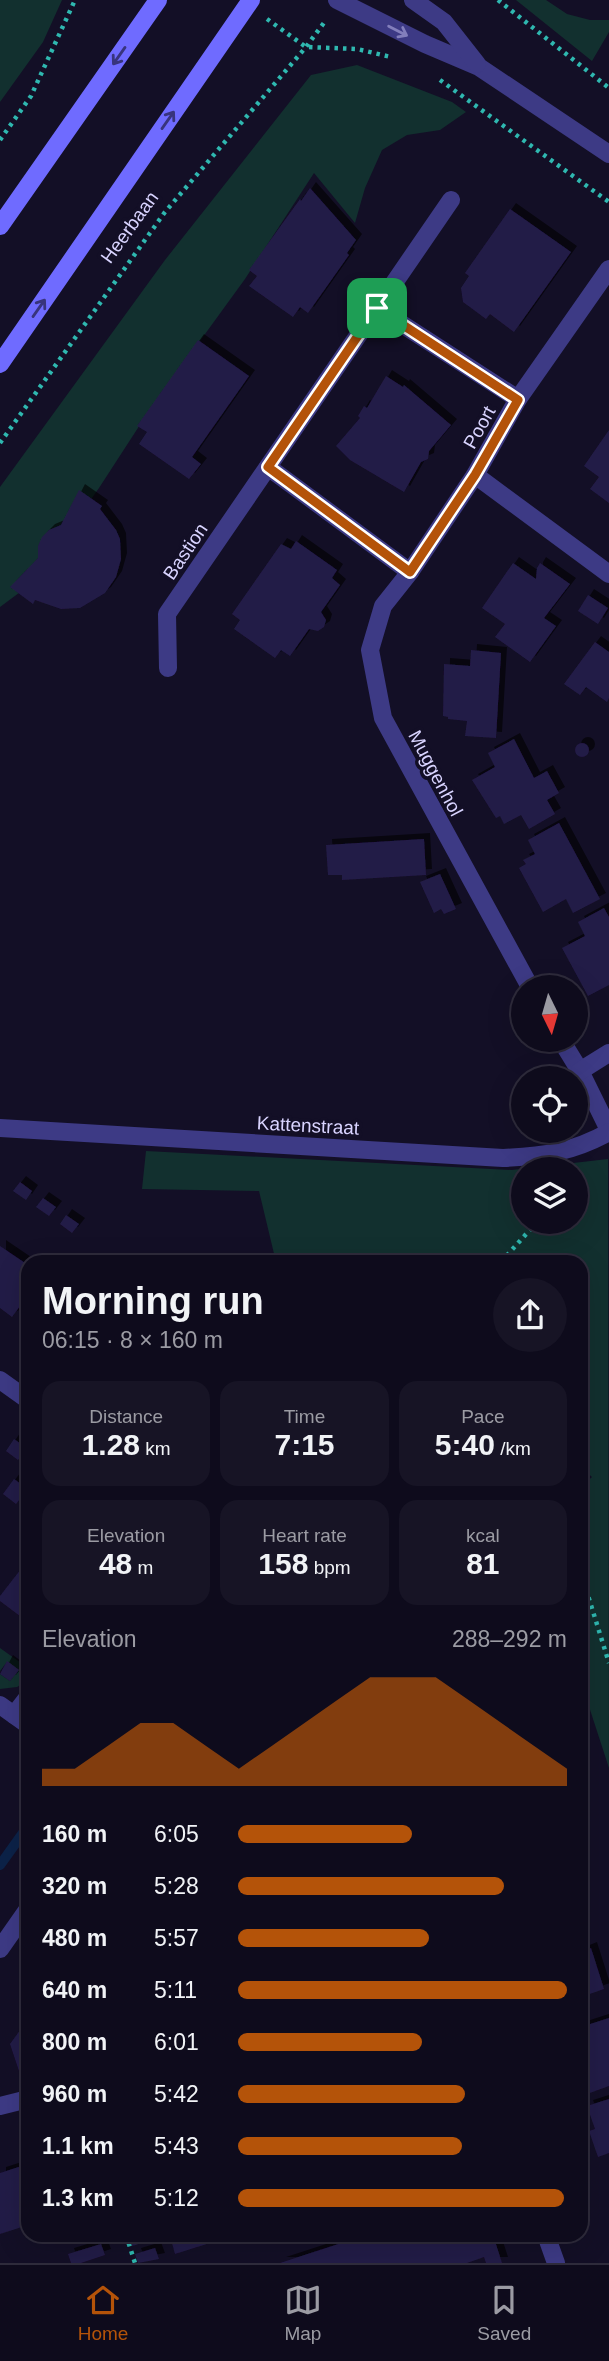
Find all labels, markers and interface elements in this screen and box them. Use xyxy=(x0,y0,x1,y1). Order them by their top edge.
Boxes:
one-way arrow xyxy=(387,24,408,38)
one-way arrow xyxy=(112,46,126,65)
one-way arrow xyxy=(161,111,175,130)
street label: Heerbaan xyxy=(96,187,162,267)
pin xyxy=(347,278,407,338)
icon: arrive xyxy=(358,289,396,327)
one-way arrow xyxy=(32,298,46,318)
street label: Poort xyxy=(459,402,500,452)
street label: Bastion xyxy=(159,519,212,583)
street label: Muggenhol xyxy=(404,727,467,820)
north arrow xyxy=(511,975,588,1052)
map controls xyxy=(511,975,588,1234)
button: locate xyxy=(511,1066,588,1143)
street label: Kattenstraat xyxy=(256,1112,360,1139)
button: layers xyxy=(511,1157,588,1234)
button: share xyxy=(493,1278,567,1352)
text: Morning run xyxy=(42,1280,264,1322)
text: 06:15 · 8 × 160 m xyxy=(42,1327,223,1353)
text: Distance xyxy=(89,1406,163,1427)
text: Time xyxy=(284,1406,325,1427)
text: Pace xyxy=(461,1406,504,1427)
text: 1.28 xyxy=(82,1428,140,1461)
text: 7:15 xyxy=(274,1428,335,1461)
text: 5:40 xyxy=(435,1428,495,1461)
text: km xyxy=(140,1438,171,1459)
text: /km xyxy=(495,1438,531,1459)
text: Elevation xyxy=(87,1525,165,1546)
text: Heart rate xyxy=(262,1525,347,1546)
text: kcal xyxy=(466,1525,500,1546)
text: 48 xyxy=(99,1547,132,1580)
text: 158 xyxy=(258,1547,308,1580)
text: 81 xyxy=(466,1547,500,1580)
text: m xyxy=(132,1557,153,1578)
text: bpm xyxy=(308,1557,351,1578)
text: Elevation xyxy=(42,1626,137,1652)
text: 288–292 m xyxy=(452,1626,567,1652)
text: 160 m xyxy=(42,1821,107,1847)
text: 6:05 xyxy=(154,1821,199,1847)
text: 320 m xyxy=(42,1873,107,1899)
text: 5:28 xyxy=(154,1873,199,1899)
text: 480 m xyxy=(42,1925,107,1951)
text: 5:57 xyxy=(154,1925,199,1951)
text: 640 m xyxy=(42,1977,107,2003)
text: 5:11 xyxy=(154,1977,197,2003)
text: 800 m xyxy=(42,2029,107,2055)
text: 6:01 xyxy=(154,2029,199,2055)
text: 960 m xyxy=(42,2081,107,2107)
text: 5:42 xyxy=(154,2081,199,2107)
text: 1.1 km xyxy=(42,2133,114,2159)
text: 5:43 xyxy=(154,2133,199,2159)
text: 1.3 km xyxy=(42,2185,114,2211)
text: 5:12 xyxy=(154,2185,199,2211)
tab: Home xyxy=(78,2281,128,2345)
tab: Map xyxy=(284,2281,322,2345)
tab: Saved xyxy=(477,2281,531,2345)

